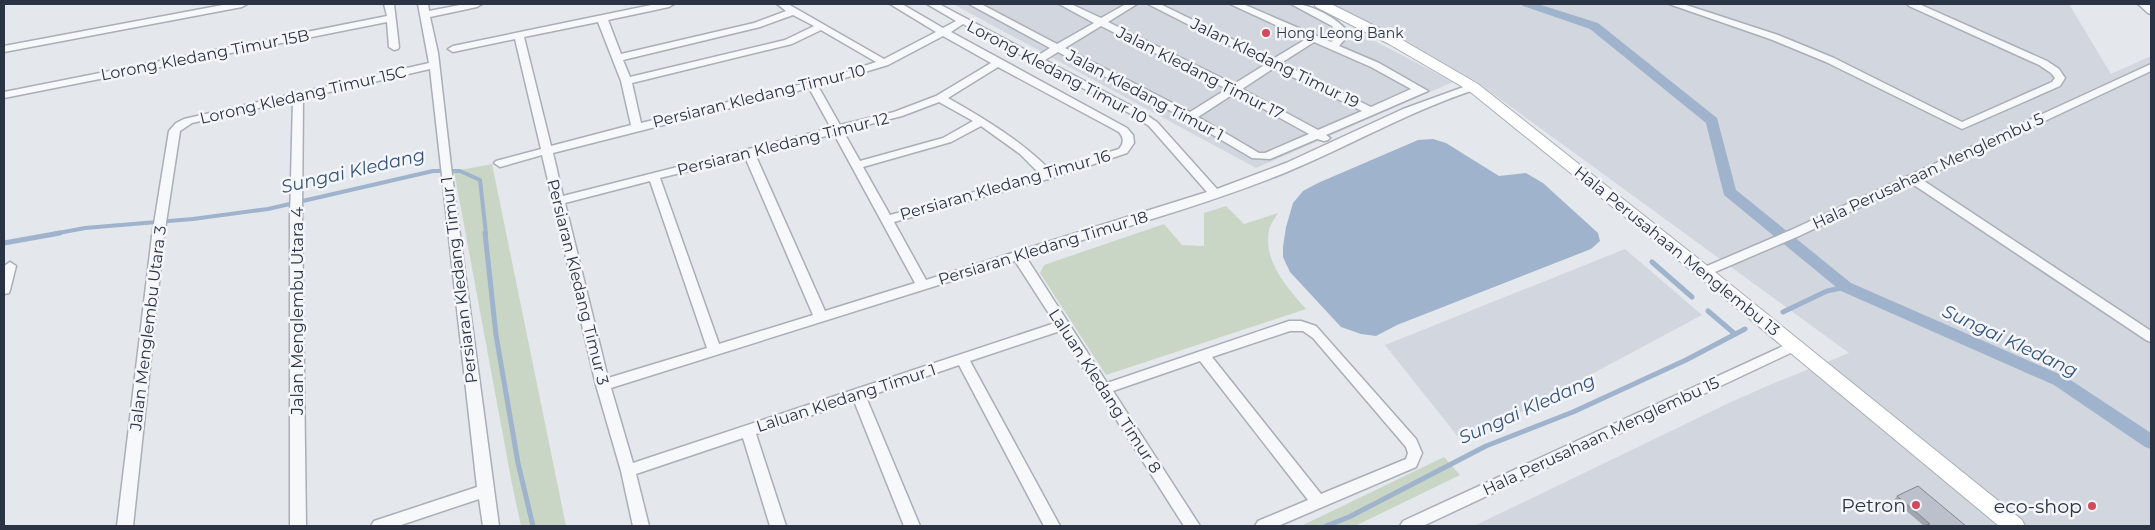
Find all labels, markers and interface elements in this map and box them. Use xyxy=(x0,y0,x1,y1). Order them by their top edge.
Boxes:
street label: Jalan Kledang Timur 19 xyxy=(1187,13,1362,112)
street label: Lorong Kledang Timur 10 xyxy=(964,16,1150,128)
street label: Jalan Kledang Timur 17 xyxy=(1113,22,1287,124)
place label: Hong Leong Bank xyxy=(1276,24,1404,42)
street label: Lorong Kledang Timur 15B xyxy=(99,25,311,85)
marker: Hong Leong Bank xyxy=(1260,27,1272,39)
street label: Jalan Kledang Timur 1 xyxy=(1063,45,1227,145)
street label: Persiaran Kledang Timur 10 xyxy=(651,60,867,132)
street label: Lorong Kledang Timur 15C xyxy=(198,62,408,128)
street label: Persiaran Kledang Timur 12 xyxy=(675,108,891,180)
street label: Hala Perusahaan Menglembu 5 xyxy=(1809,109,2047,233)
water label: Sungai Kledang xyxy=(279,144,427,198)
street label: Persiaran Kledang Timur 16 xyxy=(898,146,1113,224)
street label: Hala Perusahaan Menglembu 13 xyxy=(1570,162,1784,340)
street label: Persiaran Kledang Timur 1 xyxy=(437,175,481,385)
street label: Persiaran Kledang Timur 3 xyxy=(543,177,613,387)
street label: Jalan Menglembu Utara 4 xyxy=(288,207,307,416)
street label: Persiaran Kledang Timur 18 xyxy=(936,207,1150,289)
street label: Jalan Menglembu Utara 3 xyxy=(126,224,170,433)
water label: Sungai Kledang xyxy=(1939,300,2081,382)
street label: Laluan Kledang Timur 8 xyxy=(1045,305,1165,477)
street label: Laluan Kledang Timur 1 xyxy=(754,360,938,436)
water label: Sungai Kledang xyxy=(1455,369,1599,449)
street label: Hala Perusahaan Menglembu 15 xyxy=(1480,373,1722,499)
place label: Petron xyxy=(1841,494,1906,517)
place label: eco-shop xyxy=(1994,495,2082,518)
marker: Petron xyxy=(1910,499,1922,511)
marker: eco-shop xyxy=(2086,500,2098,512)

